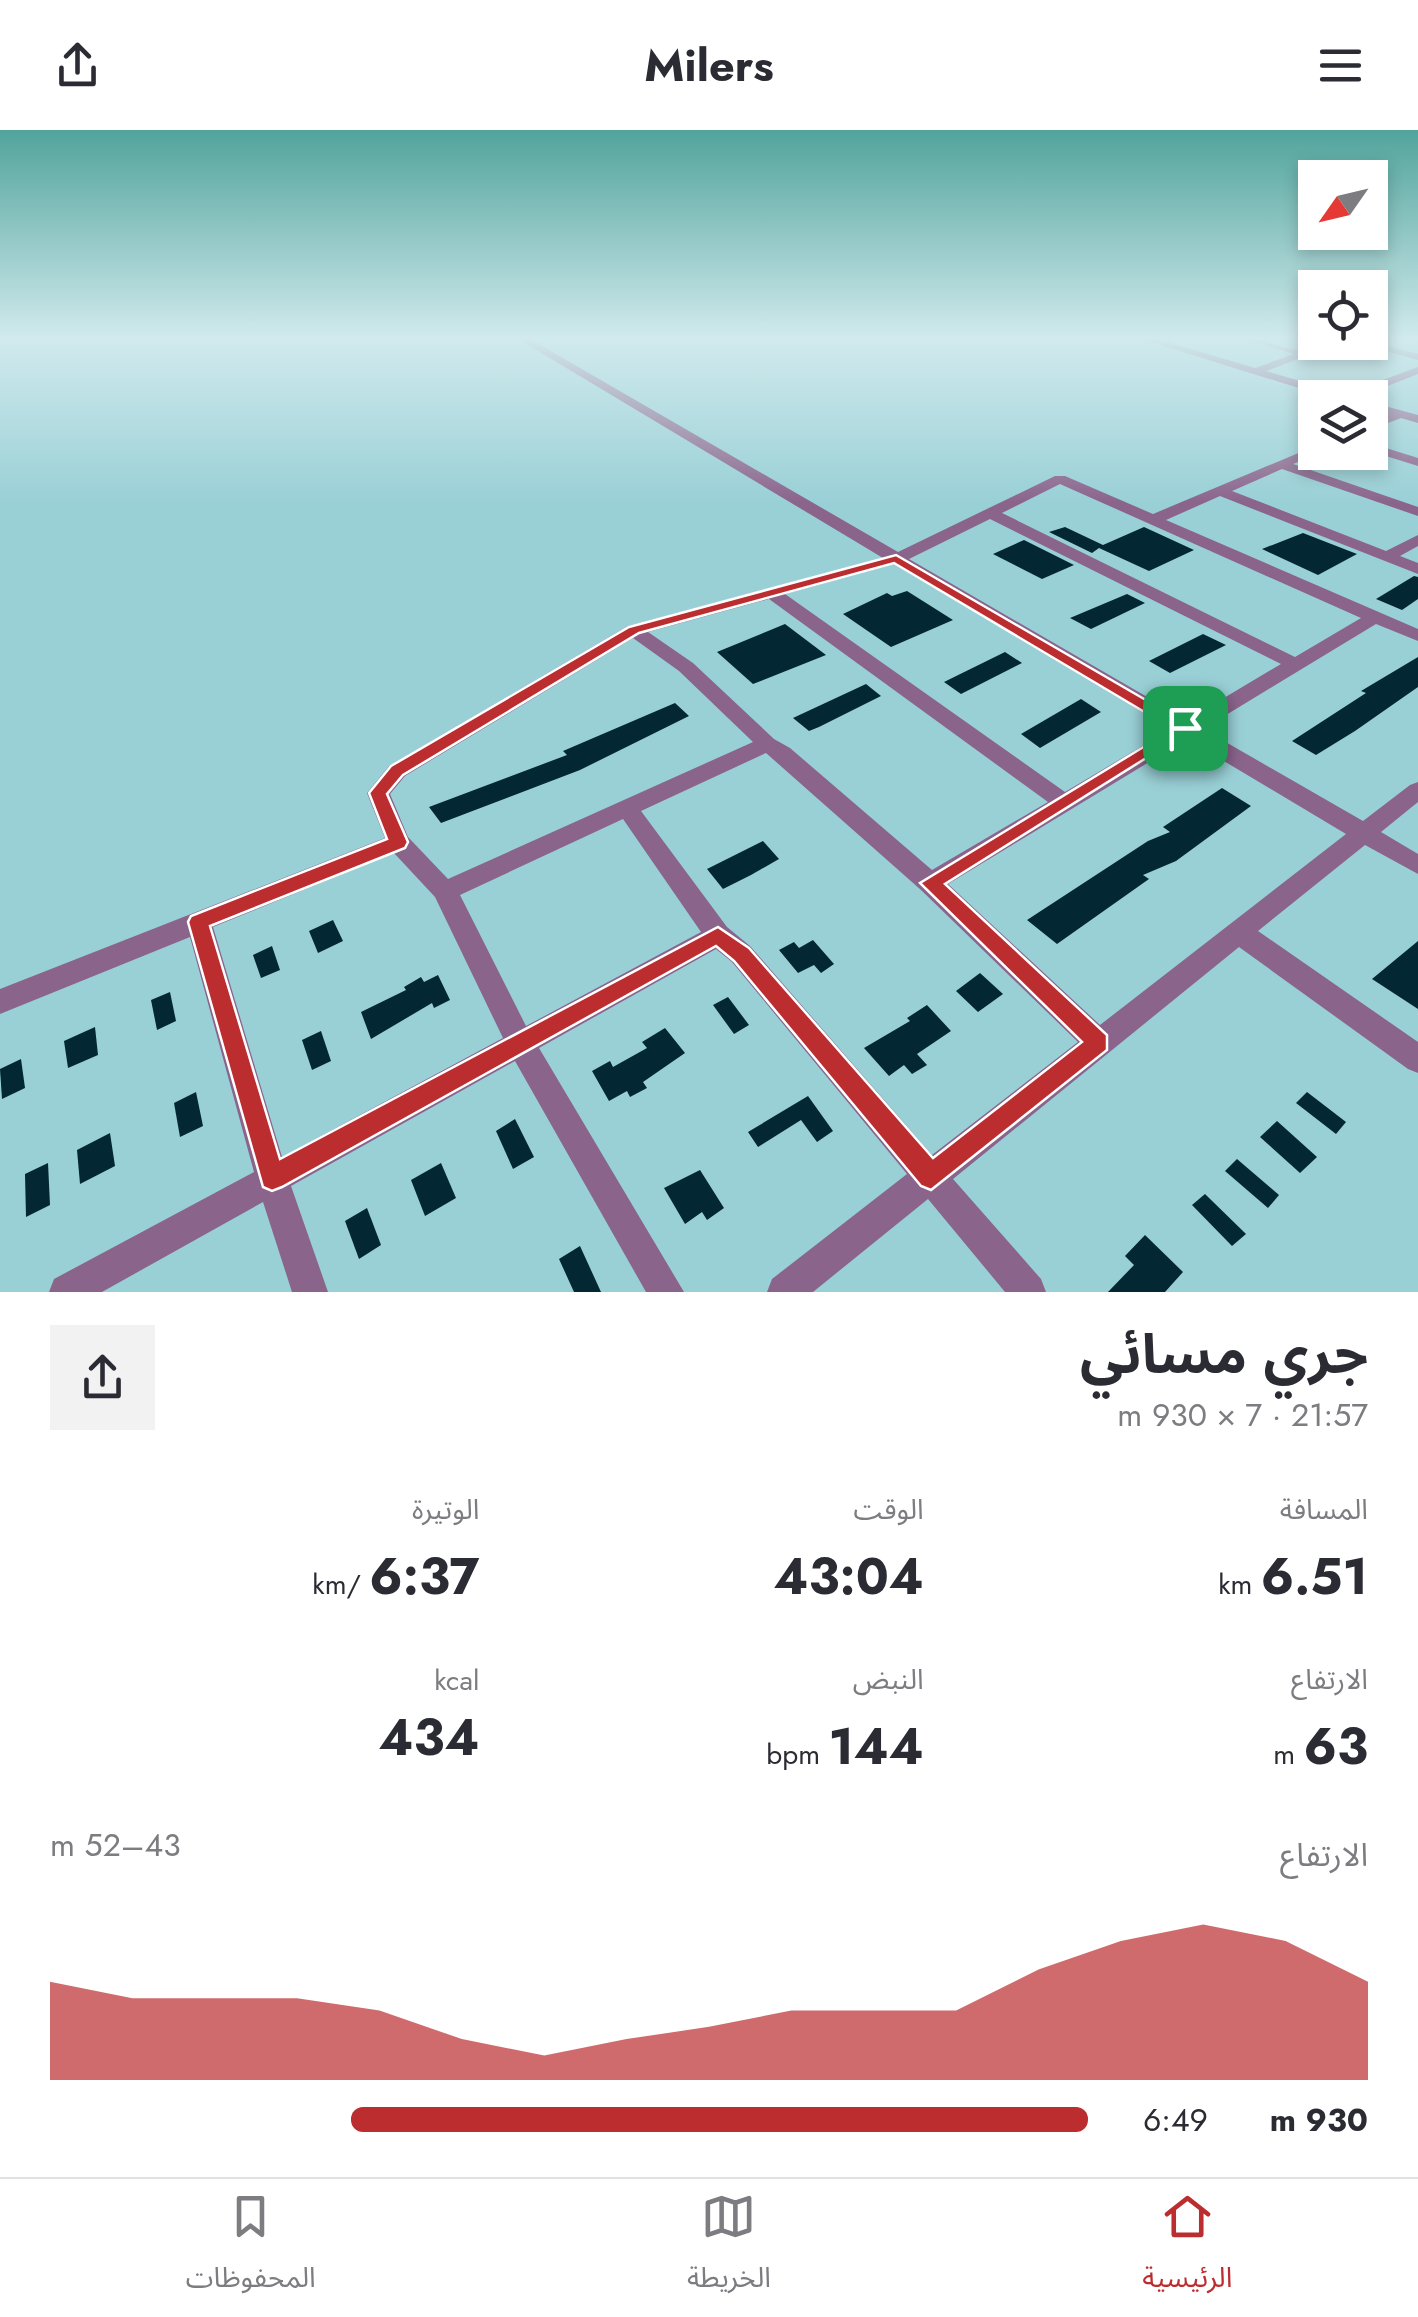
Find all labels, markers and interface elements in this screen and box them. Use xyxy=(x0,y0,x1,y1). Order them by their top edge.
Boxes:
text: Milers xyxy=(644,33,774,98)
icon: share xyxy=(50,38,105,93)
icon: menu xyxy=(1313,38,1368,93)
north arrow xyxy=(1298,160,1388,250)
map controls xyxy=(1298,160,1388,470)
button: locate xyxy=(1298,270,1388,360)
button: layers xyxy=(1298,380,1388,470)
pin xyxy=(1143,686,1228,771)
icon: arrive xyxy=(1158,701,1213,756)
text: جري مسائي xyxy=(1080,1314,1368,1394)
button: share xyxy=(50,1325,155,1430)
text: 21:57 · 7 × 930 m xyxy=(1117,1392,1368,1438)
text: الوتيرة xyxy=(412,1489,479,1530)
text: الوقت xyxy=(853,1489,924,1530)
text: المسافة xyxy=(1280,1489,1368,1530)
text: 6:37 xyxy=(369,1540,479,1613)
text: 43:04 xyxy=(774,1540,924,1613)
text: 6.51 xyxy=(1261,1540,1368,1613)
text: /km xyxy=(312,1564,369,1605)
text: km xyxy=(1218,1564,1261,1605)
text: النبض xyxy=(853,1659,924,1700)
text: الارتفاع xyxy=(1291,1659,1368,1700)
text: kcal xyxy=(434,1660,479,1701)
text: 434 xyxy=(378,1701,479,1774)
text: 144 xyxy=(828,1710,924,1783)
text: 63 xyxy=(1304,1710,1368,1783)
text: bpm xyxy=(766,1734,828,1775)
text: m xyxy=(1273,1734,1304,1775)
text: 43–52 m xyxy=(50,1822,181,1868)
text: الارتفاع xyxy=(1280,1832,1368,1878)
text: 6:49 xyxy=(1143,2097,1208,2143)
text: 930 m xyxy=(1270,2097,1368,2143)
tab: المحفوظات xyxy=(186,2189,316,2308)
tab: الخريطة xyxy=(687,2189,771,2308)
tab: الرئيسية xyxy=(1142,2189,1232,2308)

